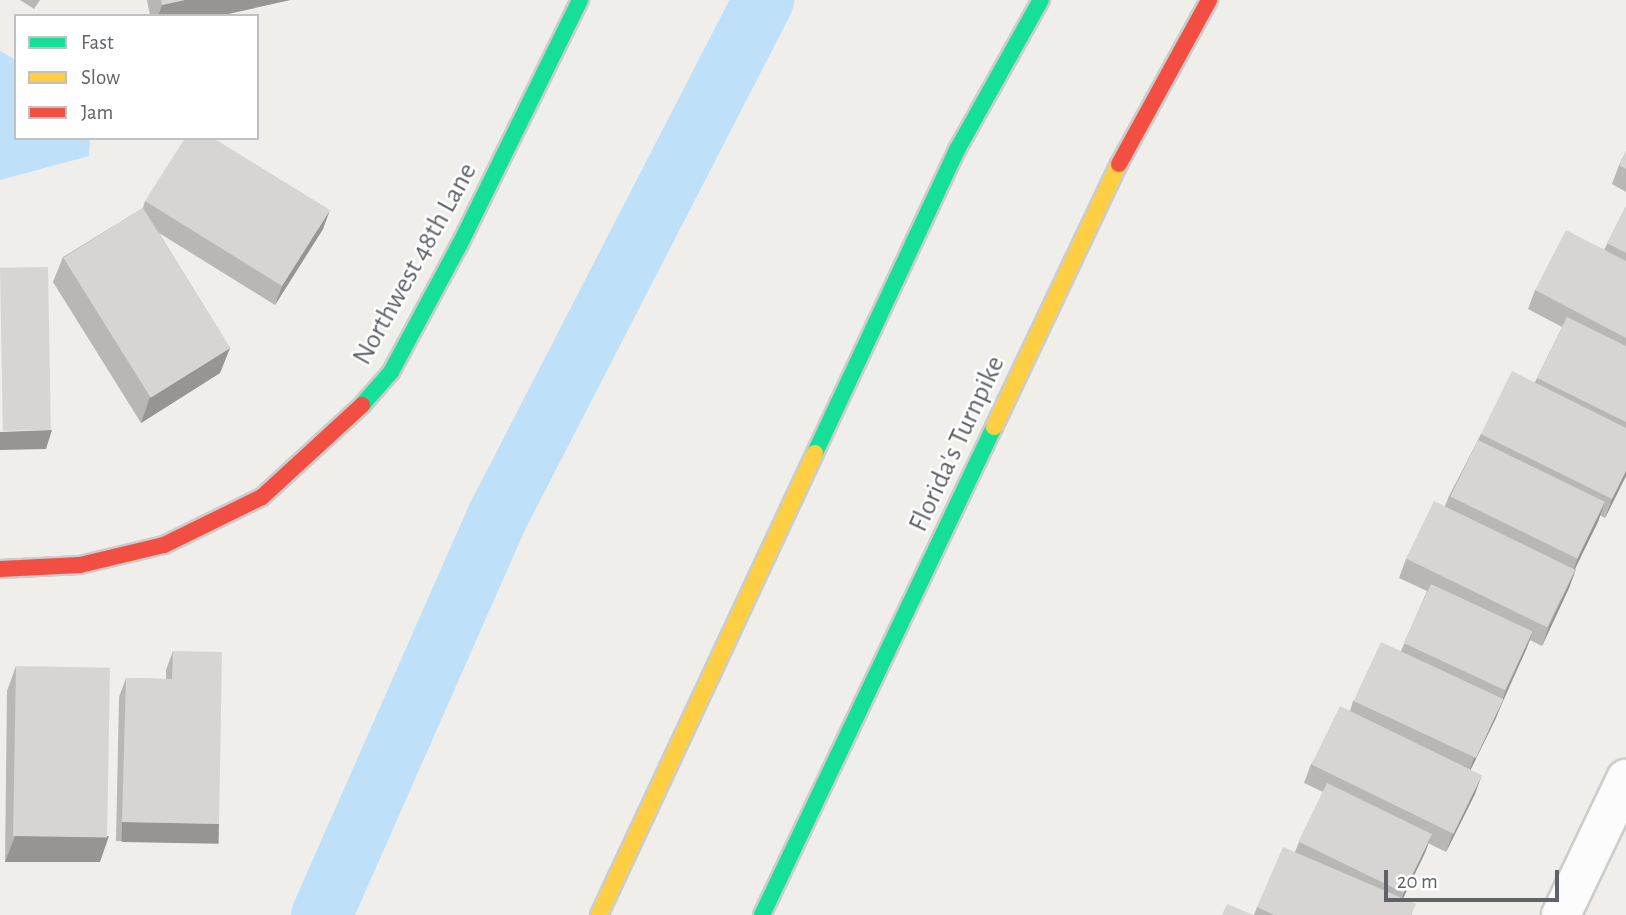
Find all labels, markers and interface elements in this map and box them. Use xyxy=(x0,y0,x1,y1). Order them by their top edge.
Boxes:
legend xyxy=(14,14,259,140)
text: Fast xyxy=(81,32,114,53)
text: Slow xyxy=(81,67,120,88)
text: Jam xyxy=(81,102,113,123)
street label: Northwest 48th Lane xyxy=(346,157,484,371)
street label: Florida's Turnpike xyxy=(902,351,1012,537)
scale bar xyxy=(1388,856,1563,900)
text: 20 m xyxy=(1397,871,1438,892)

